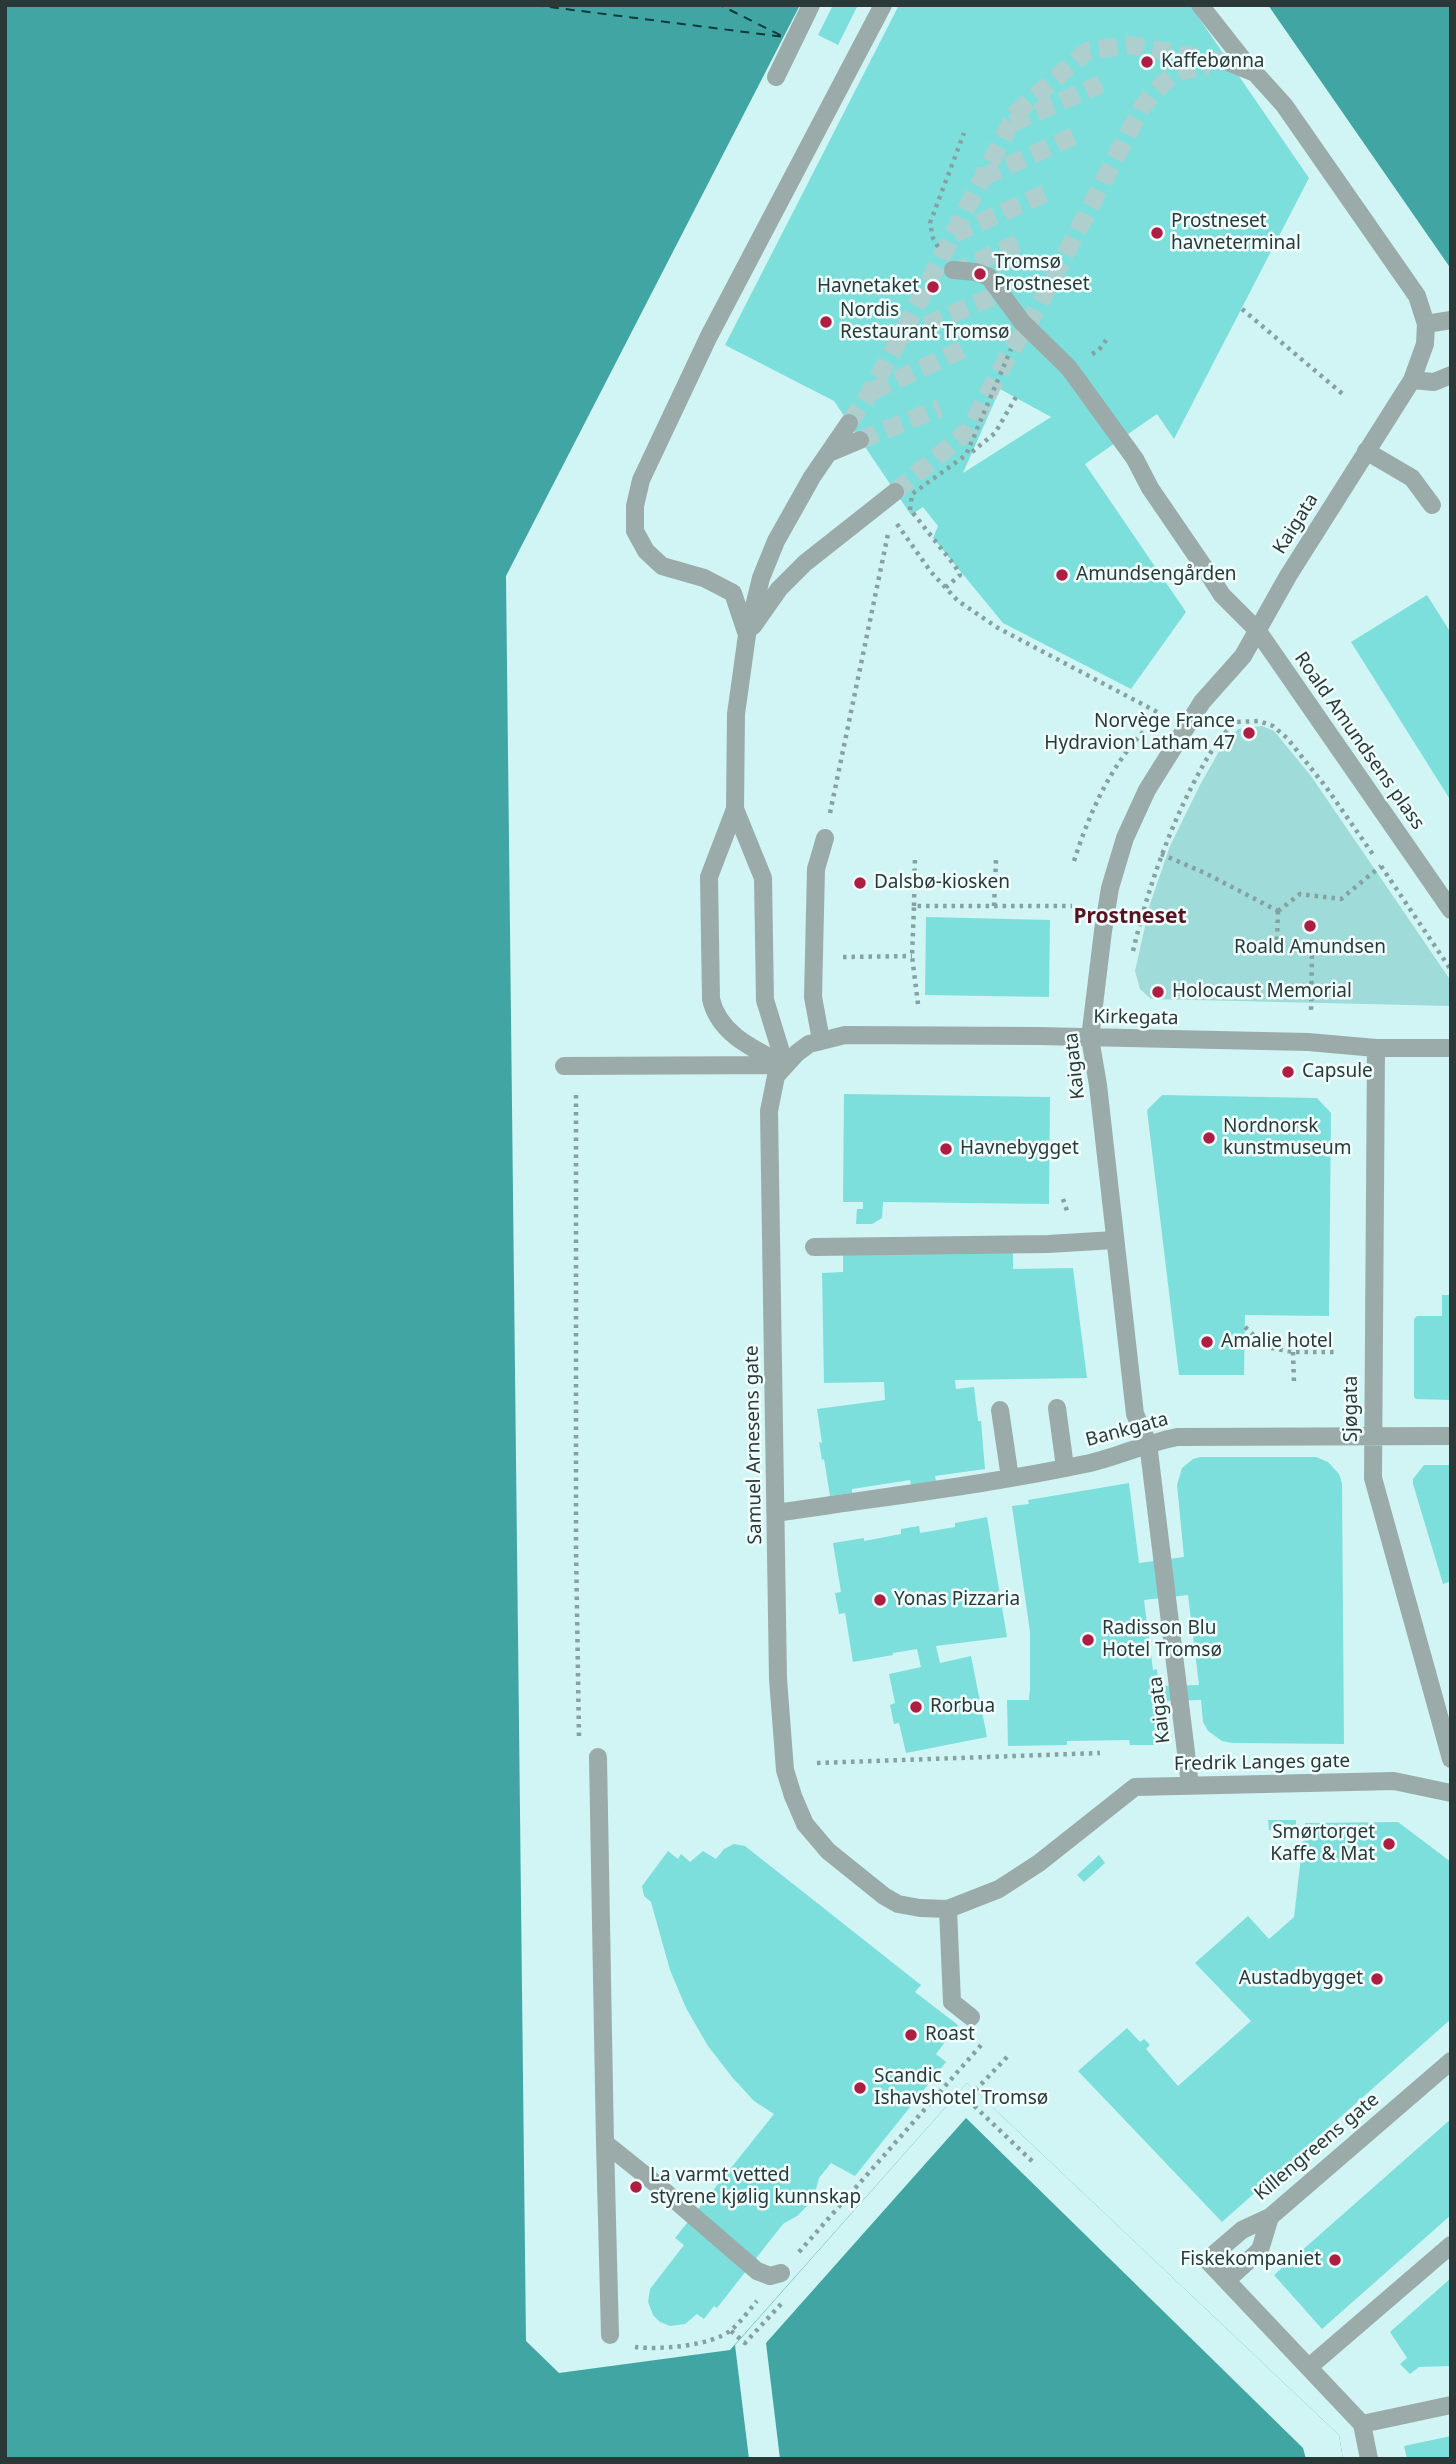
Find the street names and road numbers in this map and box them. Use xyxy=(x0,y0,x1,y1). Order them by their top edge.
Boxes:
street label: Kaigata xyxy=(1269,489,1323,559)
street label: Roald Amundsens plass xyxy=(1289,648,1429,834)
street label: Kirkegata xyxy=(1093,1006,1179,1030)
street label: Kaigata xyxy=(1060,1031,1090,1101)
street label: Samuel Arnesens gate xyxy=(741,1345,767,1545)
street label: Sjøgata xyxy=(1341,1376,1363,1442)
street label: Bankgata xyxy=(1083,1408,1171,1452)
street label: Kaigata xyxy=(1145,1675,1175,1745)
street label: Fredrik Langes gate xyxy=(1174,1750,1350,1776)
street label: Killengreens gate xyxy=(1250,2088,1384,2206)

